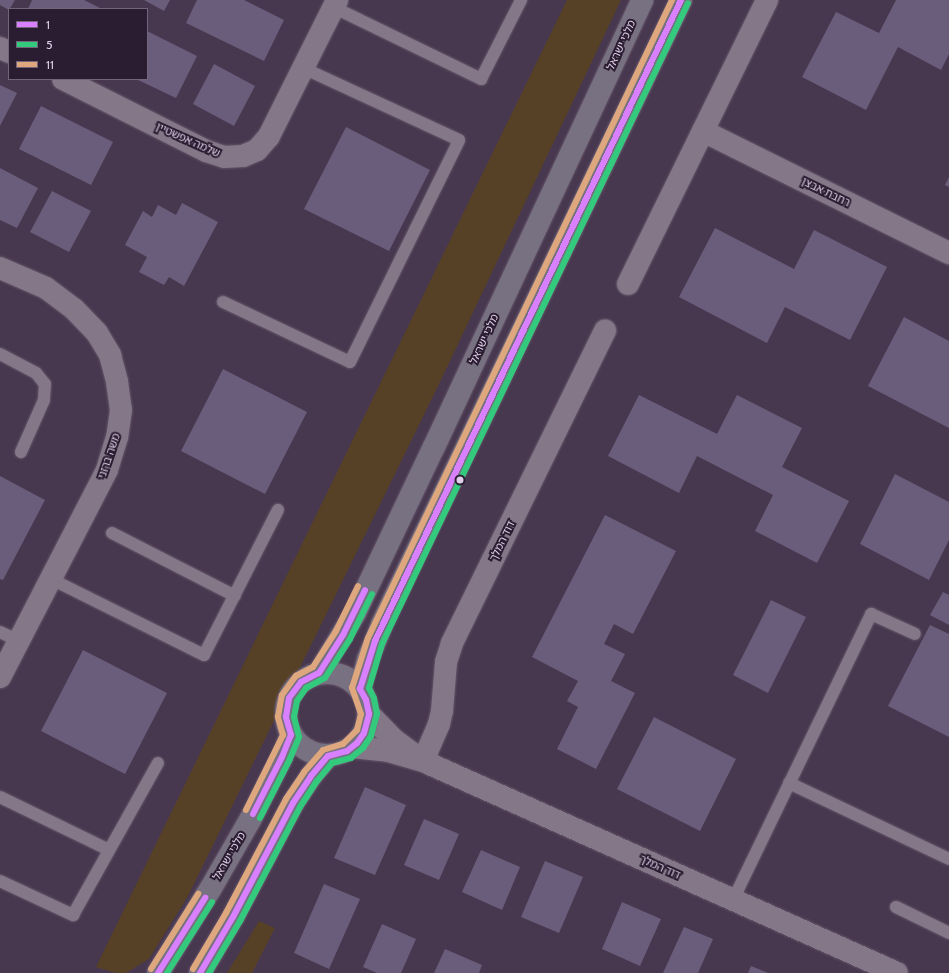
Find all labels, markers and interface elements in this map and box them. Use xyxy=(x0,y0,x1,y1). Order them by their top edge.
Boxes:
legend xyxy=(8,8,148,80)
text: 1 xyxy=(46,17,50,32)
street label: מלכי ישראל xyxy=(604,18,638,72)
text: 5 xyxy=(46,37,53,52)
text: 11 xyxy=(46,57,54,72)
street label: שלמה אפשטיין xyxy=(154,120,222,160)
street label: רחבת אבצן xyxy=(800,175,852,209)
street label: מלכי ישראל xyxy=(467,312,501,366)
street label: משה ברזני xyxy=(95,431,123,481)
unlabelled marker xyxy=(455,475,465,485)
street label: דוד המלך xyxy=(487,519,517,563)
street label: מלכי ישראל xyxy=(210,829,248,883)
street label: דוד המלך xyxy=(638,852,682,882)

